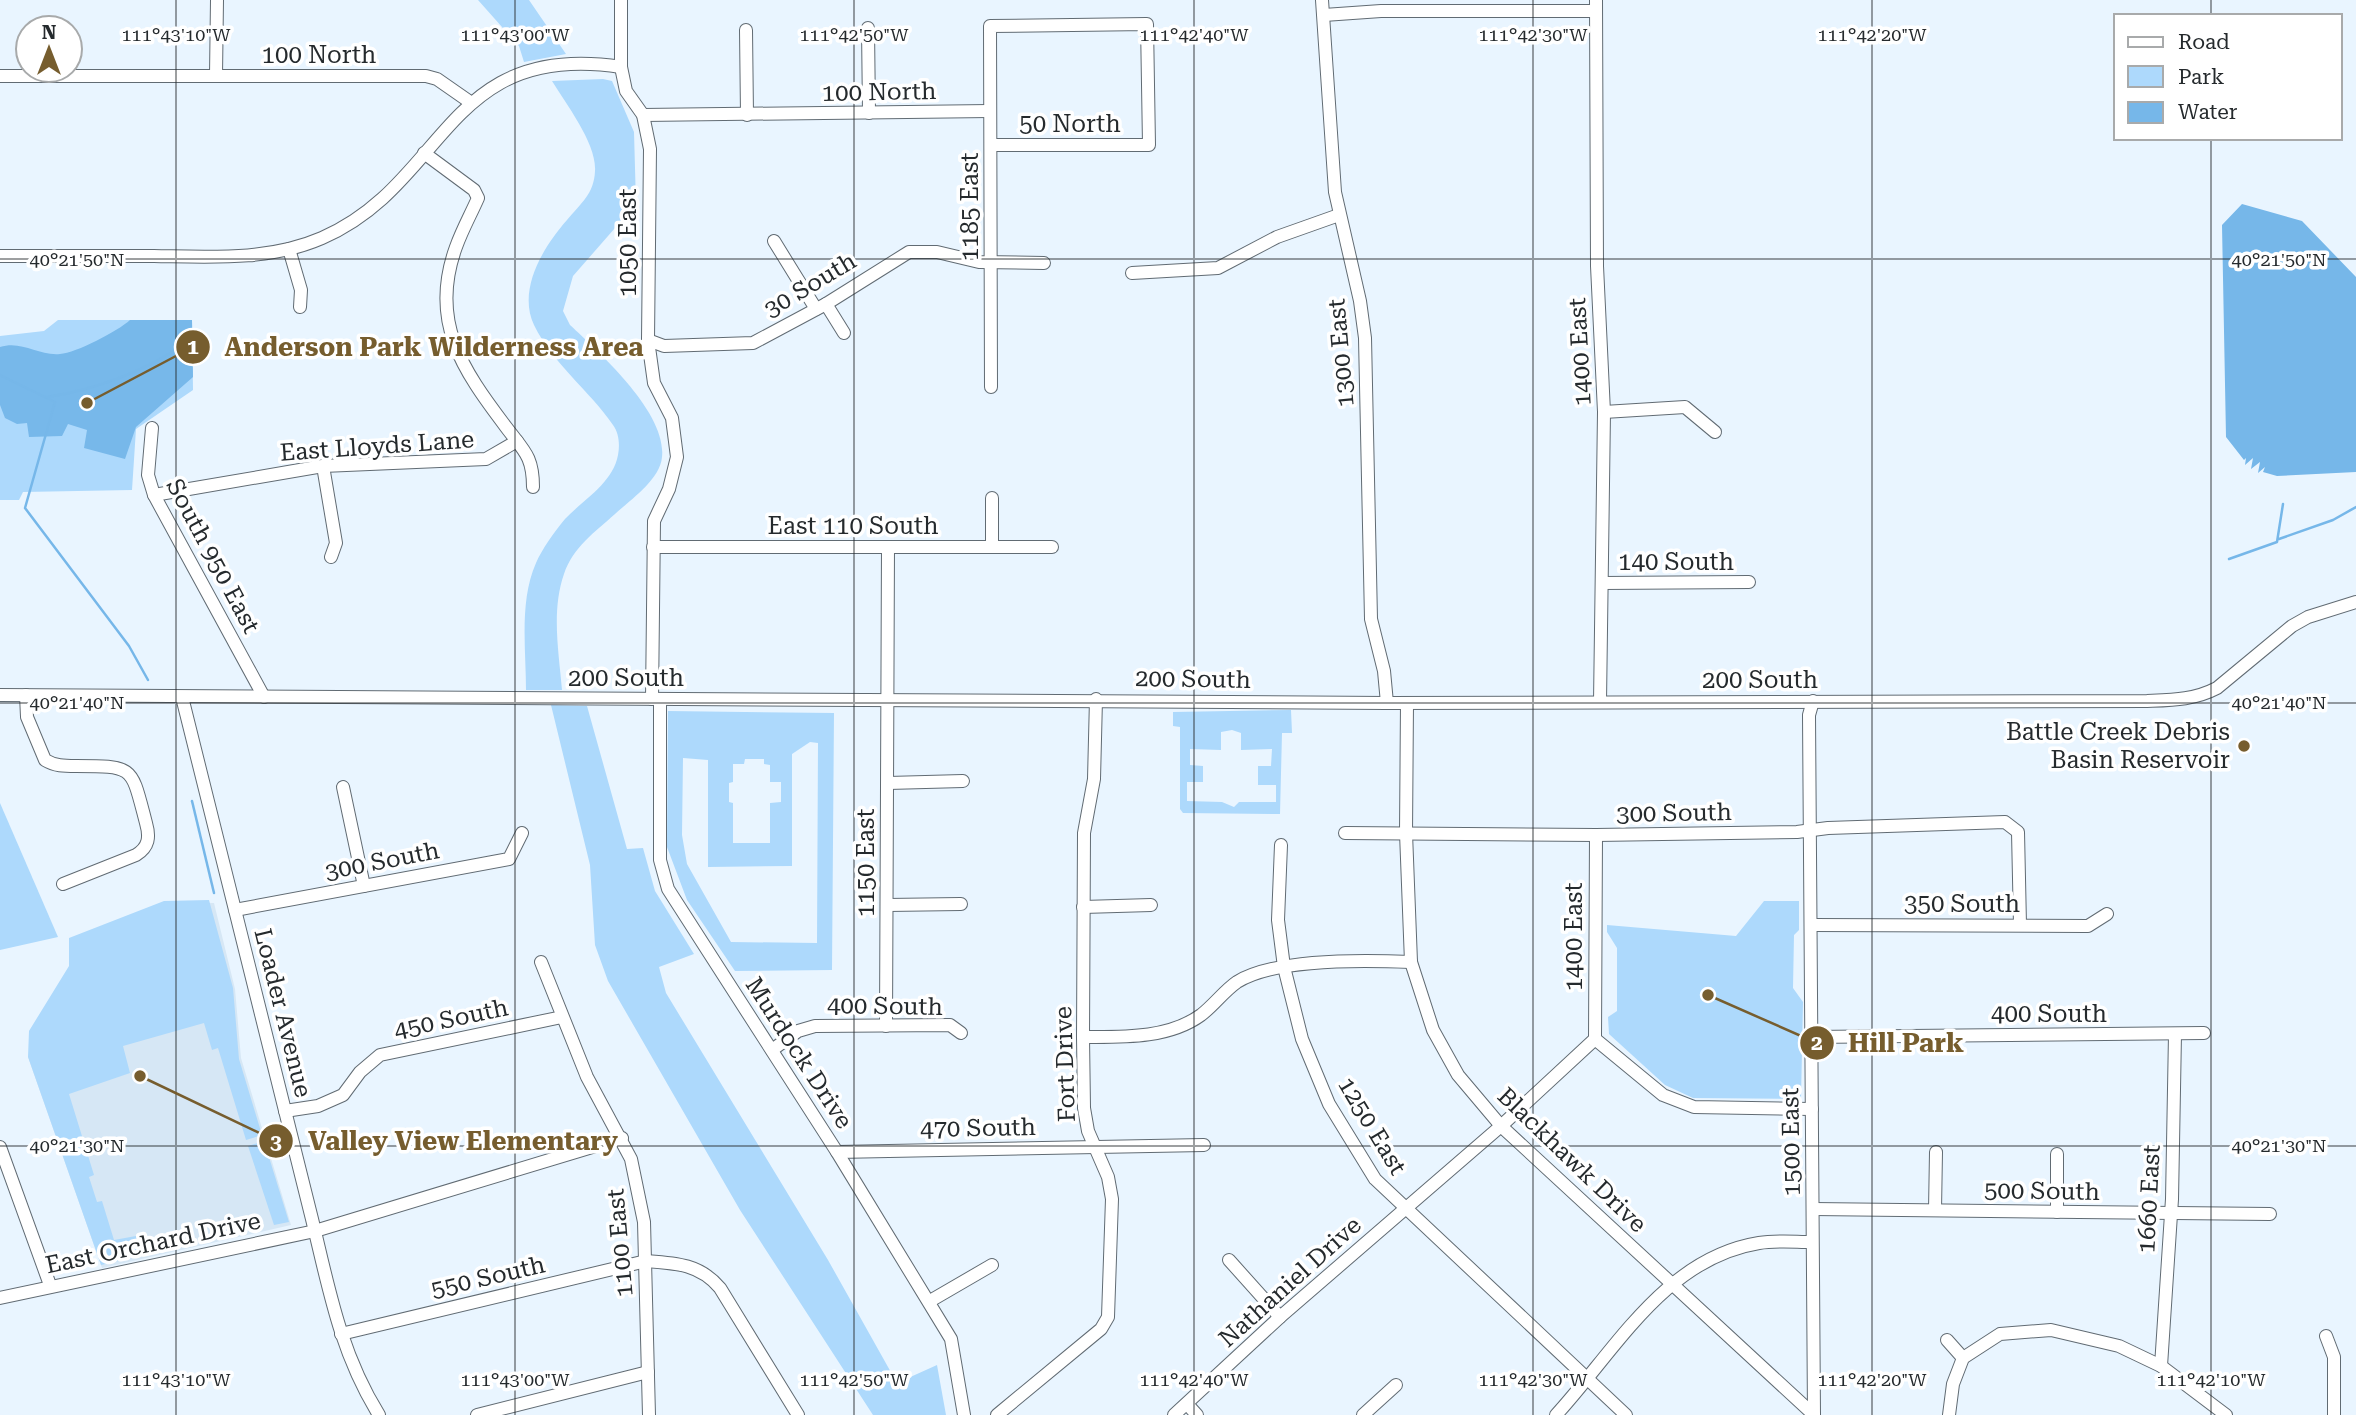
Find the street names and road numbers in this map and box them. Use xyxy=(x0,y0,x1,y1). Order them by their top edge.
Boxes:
street label: 100 North xyxy=(262,41,376,69)
street label: 100 North xyxy=(821,77,937,107)
street label: 50 North xyxy=(1019,110,1121,138)
street label: 1185 East xyxy=(956,153,984,261)
street label: 1050 East xyxy=(614,189,642,297)
street label: 30 South xyxy=(759,247,861,323)
street label: 1400 East xyxy=(1563,297,1597,407)
street label: 1300 East xyxy=(1322,298,1360,408)
street label: East Lloyds Lane xyxy=(279,425,475,467)
street label: South 950 East xyxy=(161,474,265,638)
street label: East 110 South xyxy=(768,512,938,540)
street label: 140 South xyxy=(1618,548,1734,576)
street label: 200 South xyxy=(568,664,684,692)
street label: 200 South xyxy=(1135,664,1251,694)
street label: 200 South xyxy=(1702,666,1818,694)
street label: 300 South xyxy=(1616,798,1732,828)
street label: 1150 East xyxy=(852,809,880,917)
street label: 300 South xyxy=(322,836,442,886)
street label: 1400 East xyxy=(1560,883,1588,991)
street label: 350 South xyxy=(1904,890,2020,918)
street label: Loader Avenue xyxy=(249,926,317,1100)
street label: Murdock Drive xyxy=(740,972,858,1134)
street label: 400 South xyxy=(827,991,943,1021)
street label: 450 South xyxy=(391,993,511,1045)
street label: 400 South xyxy=(1991,1000,2107,1028)
street label: Fort Drive xyxy=(1049,1006,1081,1122)
street label: 1250 East xyxy=(1332,1072,1412,1180)
street label: Blackhawk Drive xyxy=(1492,1082,1652,1238)
street label: 1500 East xyxy=(1776,1087,1806,1197)
street label: 470 South xyxy=(920,1113,1036,1143)
street label: 1660 East xyxy=(2132,1144,2166,1254)
street label: 500 South xyxy=(1984,1176,2100,1206)
street label: 1100 East xyxy=(601,1188,639,1298)
street label: East Orchard Drive xyxy=(43,1207,263,1279)
street label: Nathaniel Drive xyxy=(1213,1211,1367,1353)
street label: 550 South xyxy=(428,1250,548,1304)

